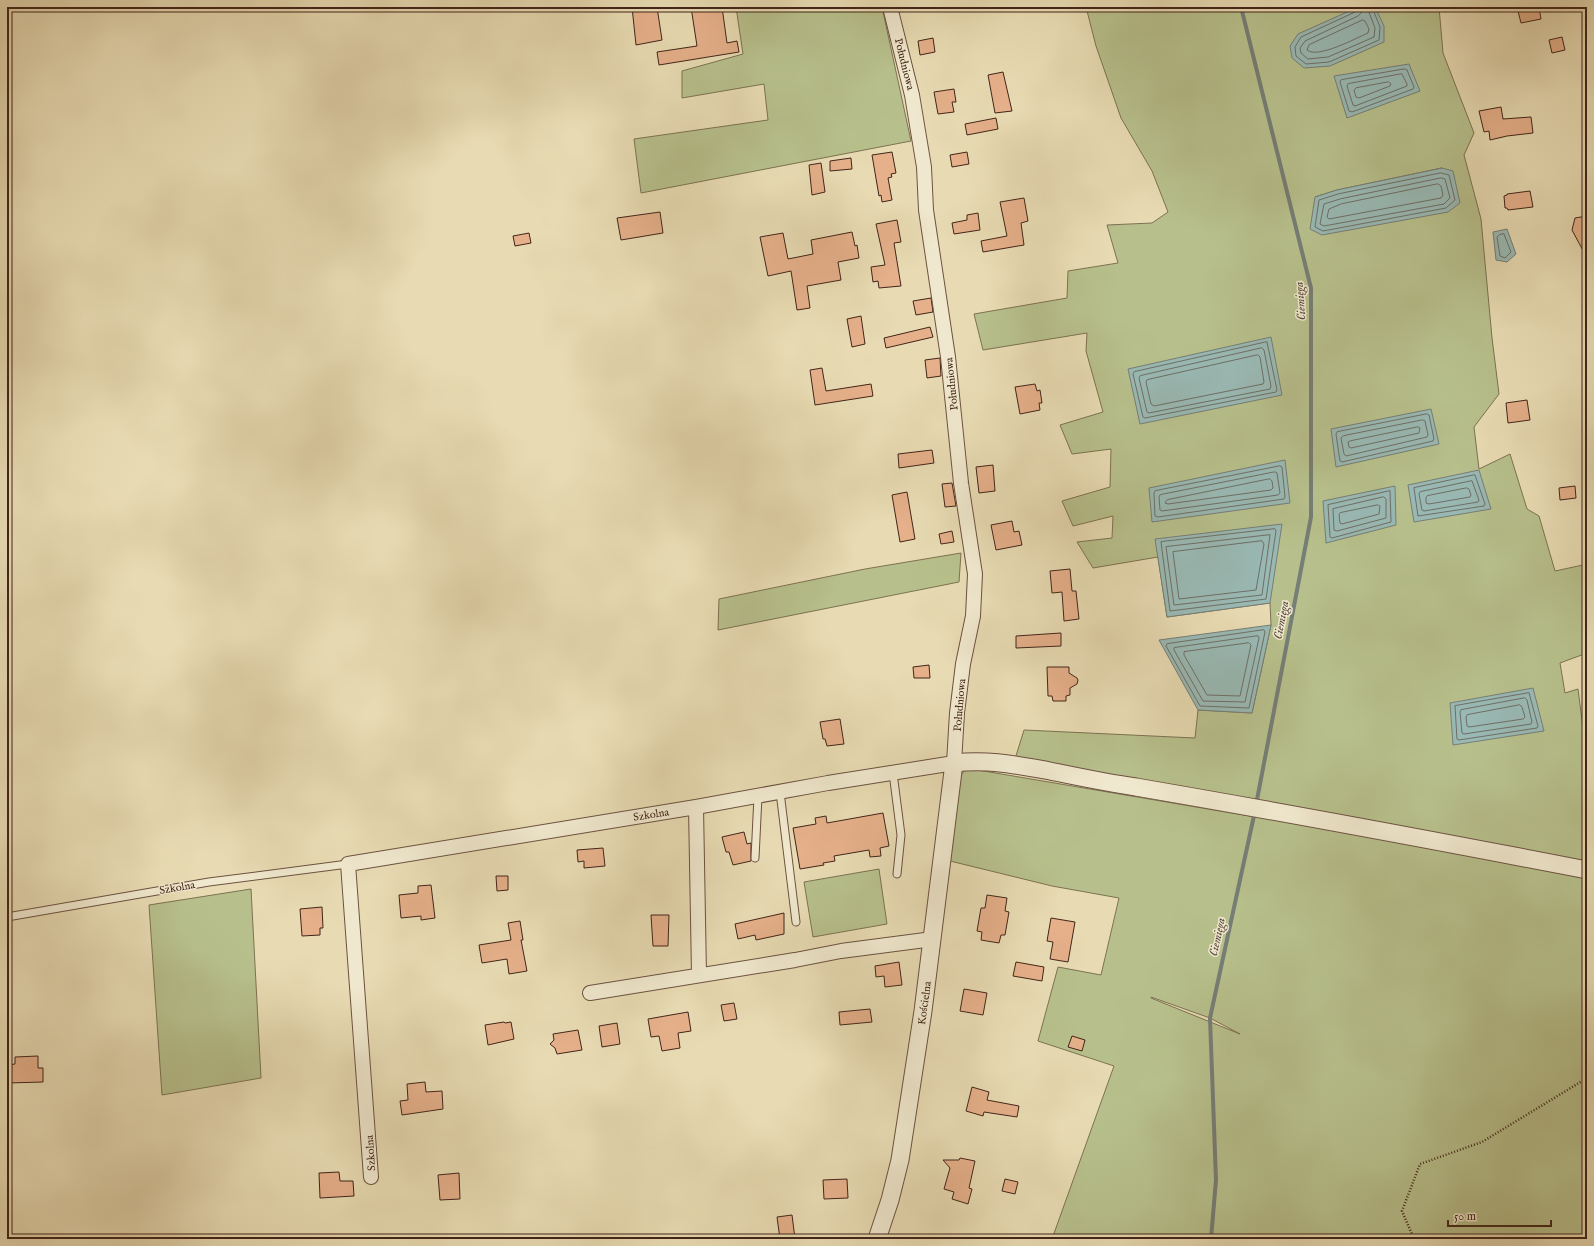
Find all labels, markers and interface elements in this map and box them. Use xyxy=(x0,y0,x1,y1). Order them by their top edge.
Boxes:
street label: Południowa xyxy=(891,37,917,92)
water label: Ciemięga xyxy=(1292,281,1310,321)
street label: Południowa xyxy=(942,357,962,411)
water label: Ciemięga xyxy=(1270,600,1294,641)
street label: Południowa xyxy=(951,678,969,732)
street label: Szkolna xyxy=(632,805,670,825)
street label: Szkolna xyxy=(158,878,196,898)
water label: Ciemięga xyxy=(1206,917,1230,958)
street label: Kościelna xyxy=(915,980,935,1026)
street label: Szkolna xyxy=(363,1134,379,1171)
scale bar xyxy=(1448,1202,1551,1228)
text: 50 m xyxy=(1454,1209,1476,1224)

